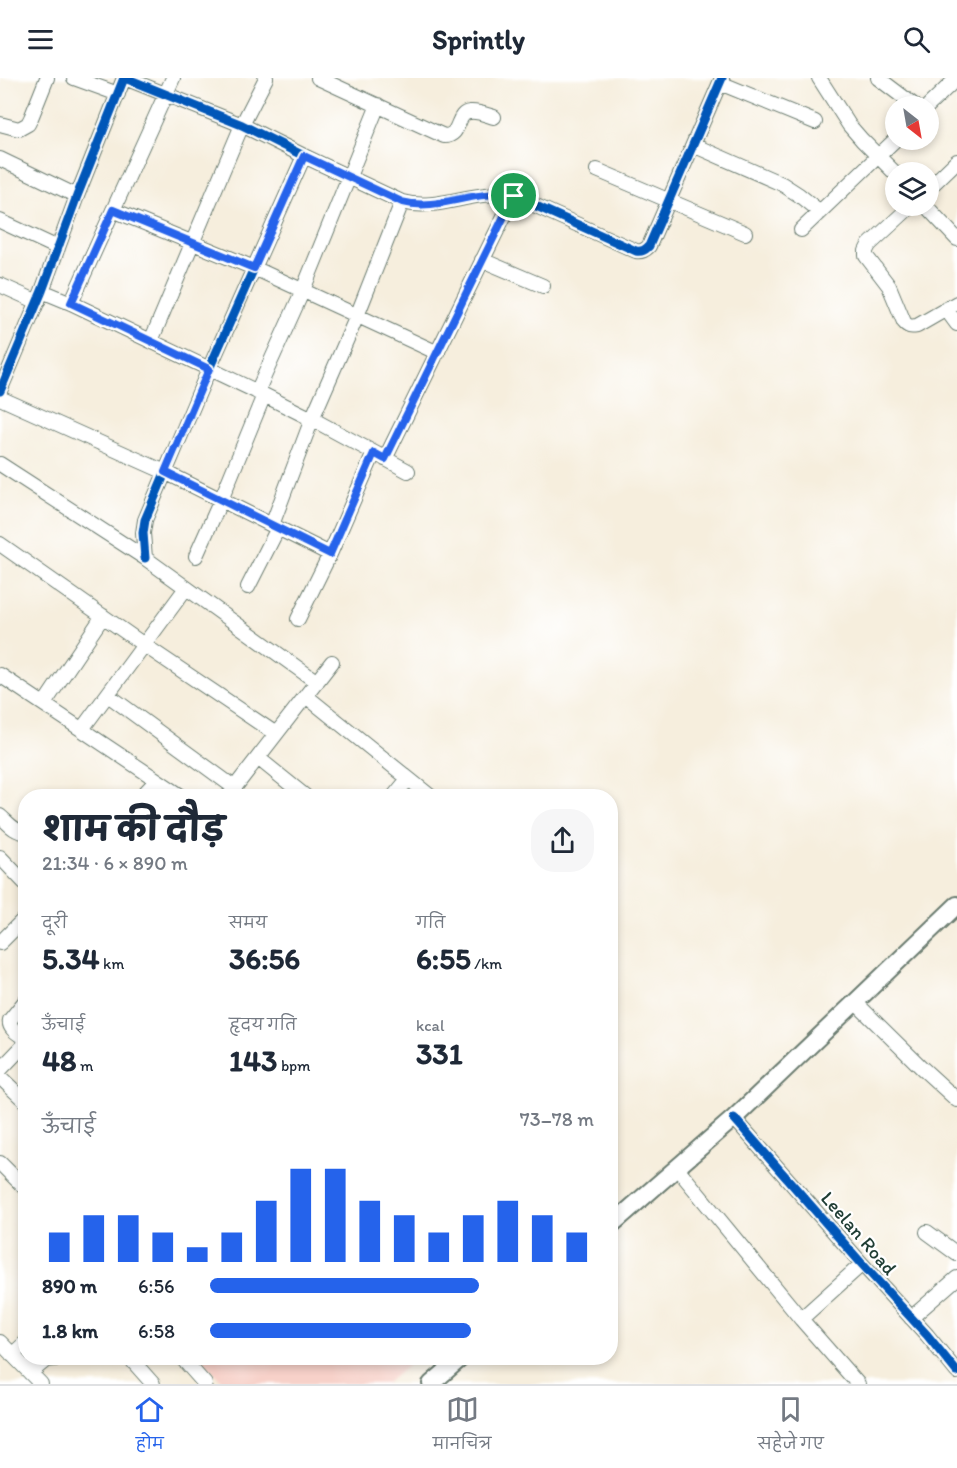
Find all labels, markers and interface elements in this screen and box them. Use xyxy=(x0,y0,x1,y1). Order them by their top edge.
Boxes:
icon: menu xyxy=(24,23,57,56)
text: Sprintly xyxy=(432,23,525,56)
icon: search xyxy=(900,23,933,56)
north arrow xyxy=(885,96,939,150)
map controls xyxy=(885,96,939,216)
button: layers xyxy=(885,162,939,216)
pin xyxy=(488,170,539,221)
icon: arrive xyxy=(497,179,530,212)
text: शाम की दौड़ xyxy=(42,809,225,848)
button: share xyxy=(531,809,594,872)
text: 21:34 · 6 × 890 m xyxy=(42,851,188,875)
text: दूरी xyxy=(42,913,67,932)
text: समय xyxy=(229,913,267,932)
text: गति xyxy=(416,913,445,932)
text: 5.34 xyxy=(42,940,100,977)
text: 36:56 xyxy=(229,940,300,977)
text: 6:55 xyxy=(416,940,471,977)
text: km xyxy=(100,954,124,973)
text: /km xyxy=(471,954,502,973)
text: ऊँचाई xyxy=(42,1015,85,1034)
text: हृदय गति xyxy=(229,1015,296,1034)
text: kcal xyxy=(416,1016,444,1035)
text: 331 xyxy=(416,1035,463,1072)
text: 48 xyxy=(42,1042,76,1079)
text: 143 xyxy=(229,1042,277,1079)
text: m xyxy=(76,1056,94,1075)
text: bpm xyxy=(277,1056,311,1075)
text: 73–78 m xyxy=(520,1107,594,1131)
text: ऊँचाई xyxy=(42,1114,96,1138)
street label: Leelan Road xyxy=(816,1186,902,1280)
text: 890 m xyxy=(42,1274,97,1298)
text: 6:56 xyxy=(138,1274,175,1298)
text: 1.8 km xyxy=(42,1319,98,1343)
text: 6:58 xyxy=(138,1319,175,1343)
tab: होम xyxy=(133,1393,166,1461)
tab: मानचित्र xyxy=(433,1393,491,1461)
tab: सहेजे गए xyxy=(758,1393,824,1461)

